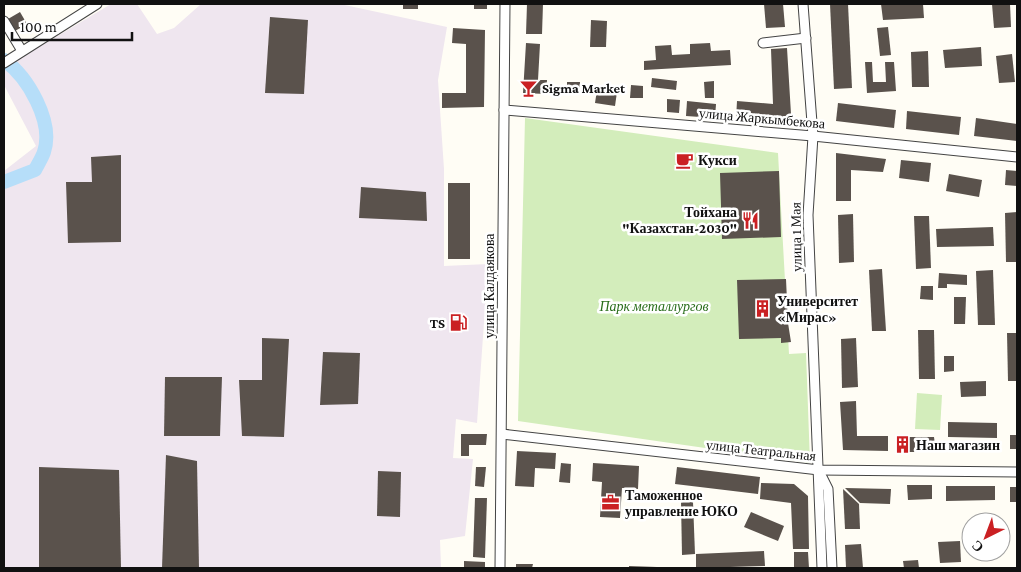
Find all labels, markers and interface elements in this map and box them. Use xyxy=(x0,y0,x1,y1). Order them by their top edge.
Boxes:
scale bar xyxy=(12,10,132,42)
text: 100 m xyxy=(20,19,57,35)
bar icon: Sigma Market xyxy=(518,78,538,98)
place label: Sigma Market xyxy=(542,80,626,96)
street label: улица Жаркымбекова xyxy=(698,105,827,132)
cafe icon: Кукси xyxy=(674,150,694,170)
place label: Кукси xyxy=(698,152,737,168)
street label: улица 1 Мая xyxy=(787,202,805,272)
place label: Тойхана "Казахстан-2030" xyxy=(622,204,737,236)
restaurant icon: Тойхана "Казахстан-2030" xyxy=(741,210,761,230)
street label: улица Калдаякова xyxy=(481,233,497,339)
place label: Университет «Мирас» xyxy=(777,293,858,325)
park label: Парк металлургов xyxy=(598,298,709,314)
building icon: Университет «Мирас» xyxy=(753,299,773,319)
fuel station icon: TS xyxy=(449,313,469,333)
place label: TS xyxy=(430,315,445,331)
building icon: Наш магазин xyxy=(892,435,912,455)
street label: улица Театральная xyxy=(705,436,817,464)
place label: Наш магазин xyxy=(916,437,1000,453)
place label: Таможенное управление ЮКО xyxy=(625,487,738,519)
office icon: Таможенное управление ЮКО xyxy=(601,493,621,513)
north arrow xyxy=(961,512,1011,562)
text: С xyxy=(968,537,986,556)

